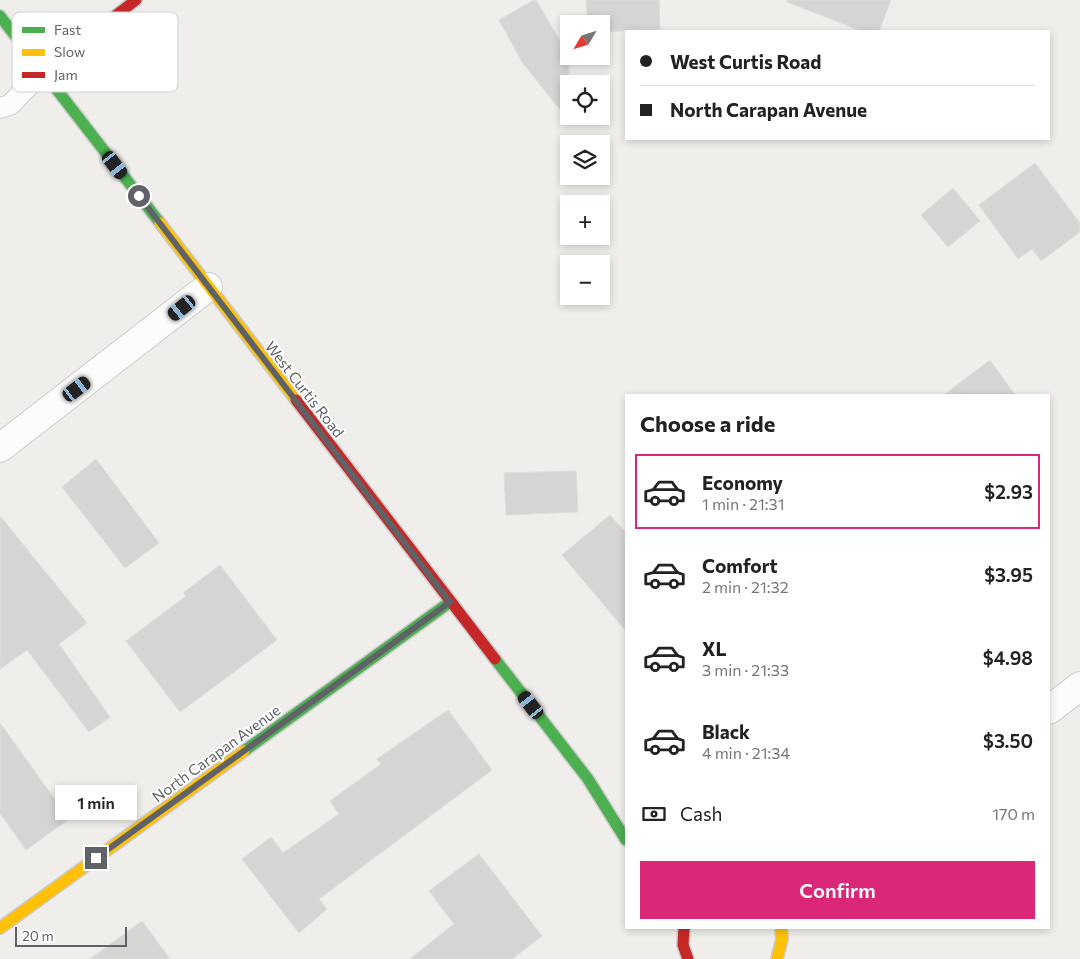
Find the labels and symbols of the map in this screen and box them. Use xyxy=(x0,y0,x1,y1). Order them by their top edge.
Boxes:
legend xyxy=(12,12,178,92)
north arrow xyxy=(560,15,610,65)
text: Fast xyxy=(54,21,81,38)
text: Slow xyxy=(54,43,85,60)
text: Jam xyxy=(54,66,78,83)
car xyxy=(99,149,130,181)
route start xyxy=(128,185,150,207)
car xyxy=(165,293,198,323)
street label: West Curtis Road xyxy=(262,337,348,441)
car xyxy=(60,374,93,404)
car xyxy=(515,689,546,721)
street label: North Carapan Avenue xyxy=(148,700,284,806)
callout: 1 min xyxy=(55,786,137,820)
route end xyxy=(85,847,107,869)
scale bar xyxy=(15,924,128,947)

